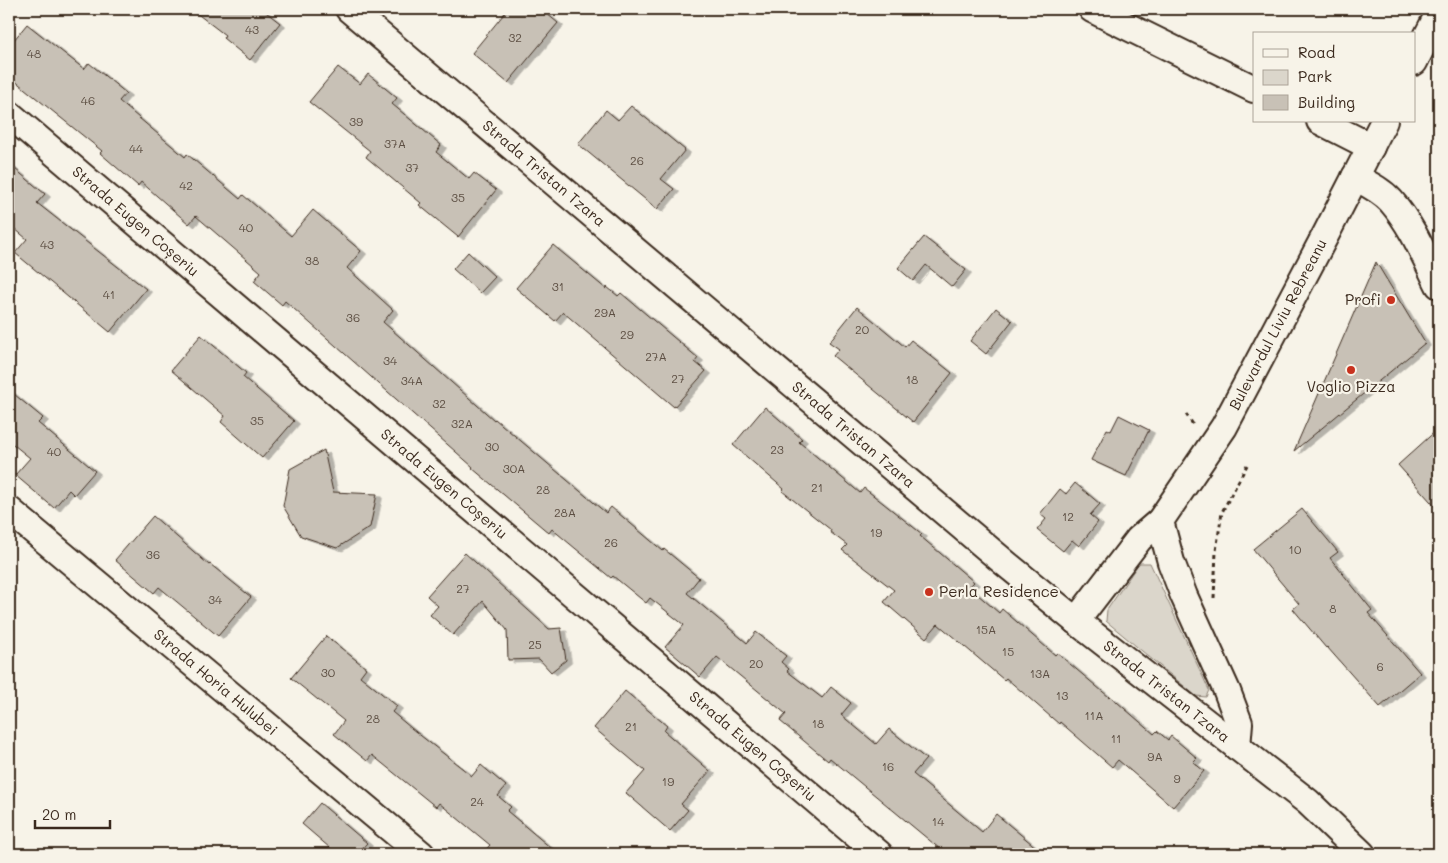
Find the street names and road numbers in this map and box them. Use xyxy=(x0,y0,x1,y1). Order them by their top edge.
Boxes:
street label: Strada Tristan Tzara xyxy=(479,115,610,231)
street label: Strada Eugen Coșeriu xyxy=(69,161,204,280)
street label: Bulevardul Liviu Rebreanu xyxy=(1224,235,1331,413)
street label: Strada Tristan Tzara xyxy=(788,376,920,492)
street label: Strada Eugen Coșeriu xyxy=(377,424,512,543)
street label: Strada Horia Hulubei xyxy=(150,624,282,739)
street label: Strada Tristan Tzara xyxy=(1100,635,1234,746)
street label: Strada Eugen Coșeriu xyxy=(686,686,821,805)

